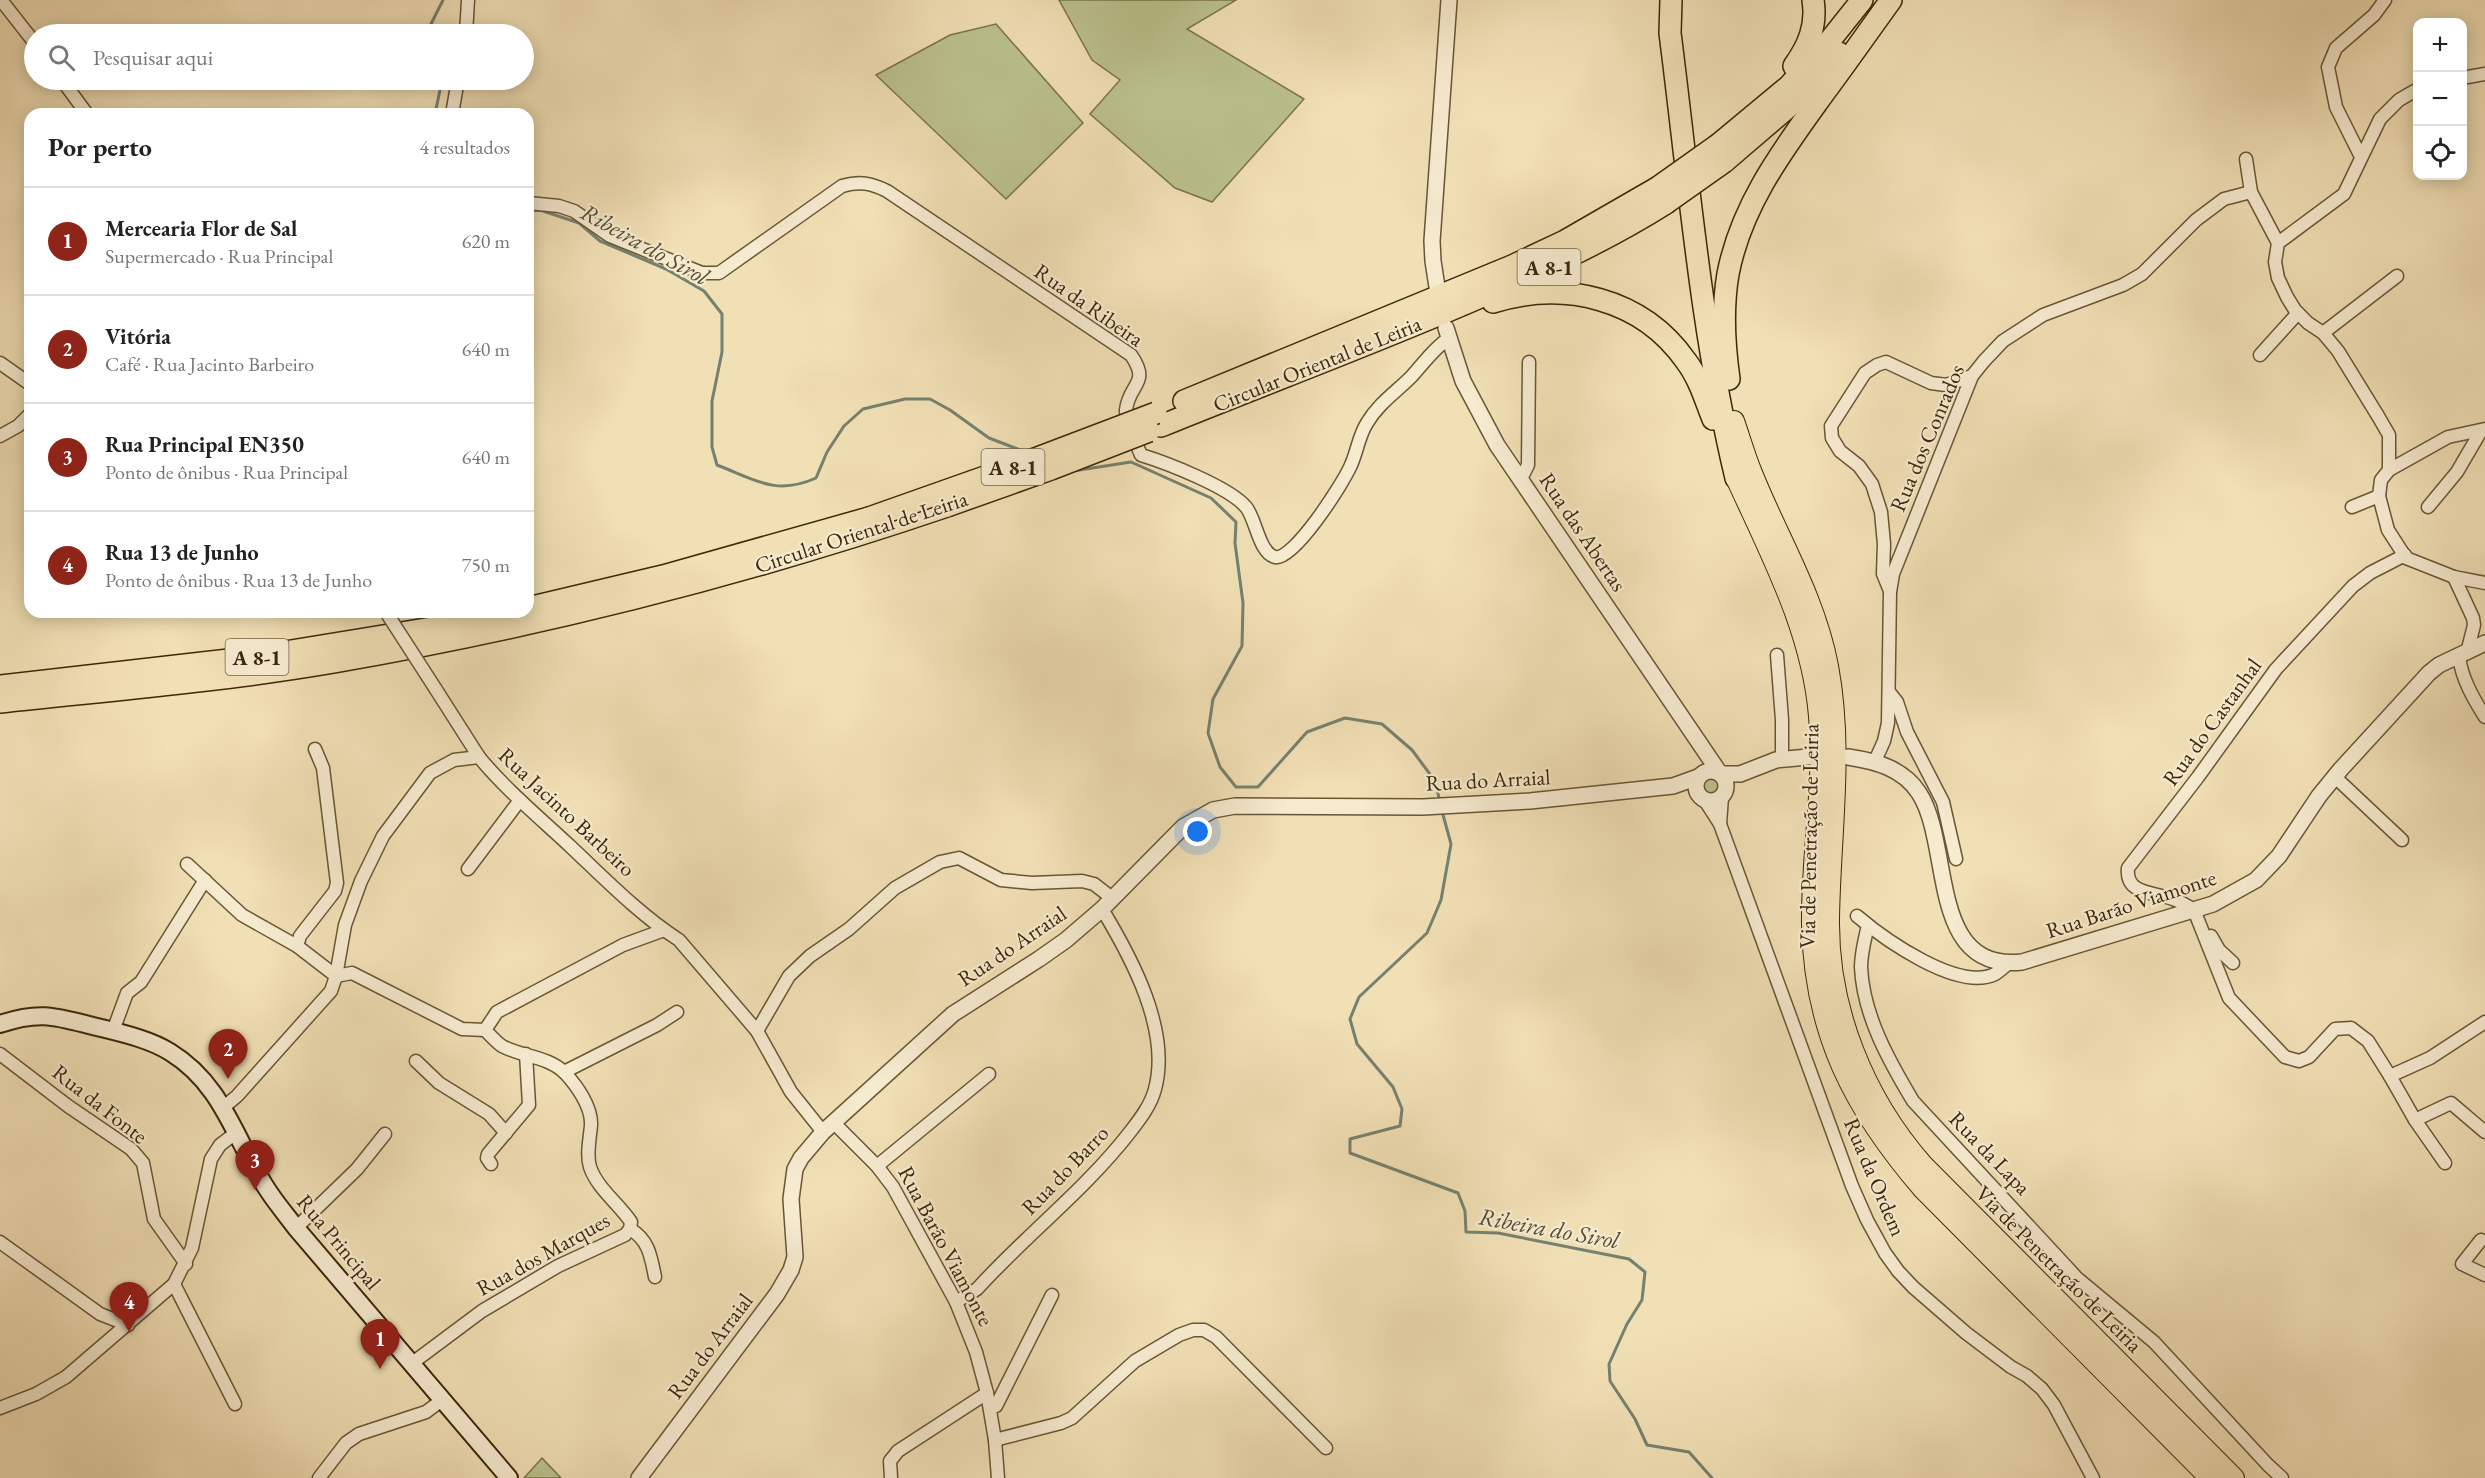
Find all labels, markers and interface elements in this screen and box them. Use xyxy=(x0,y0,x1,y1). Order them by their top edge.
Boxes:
map controls xyxy=(2413,18,2467,180)
button: + xyxy=(2413,18,2467,72)
search box xyxy=(24,24,534,90)
icon: search xyxy=(45,41,78,74)
text: Pesquisar aqui xyxy=(93,43,213,72)
button: − xyxy=(2413,72,2467,126)
button: locate xyxy=(2413,126,2467,180)
text: Por perto xyxy=(48,130,152,164)
text: 4 resultados xyxy=(419,134,510,160)
water label: Ribeira do Sirol xyxy=(575,196,716,293)
text: Mercearia Flor de Sal xyxy=(105,214,297,243)
text: 1 xyxy=(62,228,73,254)
text: 620 m xyxy=(462,228,510,254)
text: Supermercado · Rua Principal xyxy=(105,243,333,269)
road number: A 8-1 xyxy=(1518,249,1580,285)
street label: Rua da Ribeira xyxy=(1029,257,1150,354)
street label: Circular Oriental de Leiria xyxy=(1209,309,1426,419)
text: Vitória xyxy=(105,322,171,351)
text: 2 xyxy=(62,336,73,362)
text: 640 m xyxy=(462,336,510,362)
text: Café · Rua Jacinto Barbeiro xyxy=(105,351,314,377)
street label: Rua dos Conrados xyxy=(1883,360,1971,516)
text: Rua Principal EN350 xyxy=(105,430,304,459)
text: 3 xyxy=(62,444,73,470)
text: 640 m xyxy=(462,444,510,470)
road number: A 8-1 xyxy=(982,449,1044,485)
text: Ponto de ônibus · Rua Principal xyxy=(105,459,348,485)
street label: Rua das Abertas xyxy=(1533,467,1633,597)
street label: Circular Oriental de Leiria xyxy=(751,484,971,580)
text: Rua 13 de Junho xyxy=(105,538,259,567)
text: 4 xyxy=(62,552,73,578)
text: 750 m xyxy=(462,552,510,578)
text: Ponto de ônibus · Rua 13 de Junho xyxy=(105,567,372,593)
road number: A 8-1 xyxy=(226,639,288,675)
street label: Rua do Castanhal xyxy=(2156,652,2268,792)
street label: Via de Penetração de Leiria xyxy=(1793,723,1825,949)
street label: Rua Jacinto Barbeiro xyxy=(492,741,642,883)
street label: Rua do Arraial xyxy=(1425,762,1551,798)
your location xyxy=(1183,817,1212,846)
street label: Rua Barão Viamonte xyxy=(2042,863,2220,945)
street label: Rua do Arraial xyxy=(952,899,1072,993)
pin: 2 xyxy=(208,1030,248,1079)
street label: Rua da Fonte xyxy=(46,1058,154,1151)
street label: Rua da Lapa xyxy=(1943,1105,2037,1201)
street label: Rua da Ordem xyxy=(1837,1113,1913,1241)
street label: Rua do Barro xyxy=(1015,1119,1115,1221)
pin: 3 xyxy=(236,1140,274,1190)
street label: Rua Barão Viamonte xyxy=(892,1161,1001,1331)
street label: Via de Penetração de Leiria xyxy=(1969,1179,2149,1359)
street label: Rua Principal xyxy=(291,1188,387,1296)
water label: Ribeira do Sirol xyxy=(1476,1200,1623,1256)
street label: Rua dos Marques xyxy=(471,1205,615,1303)
pin: 4 xyxy=(110,1282,148,1332)
street label: Rua do Arraial xyxy=(661,1287,759,1405)
pin: 1 xyxy=(360,1320,400,1369)

